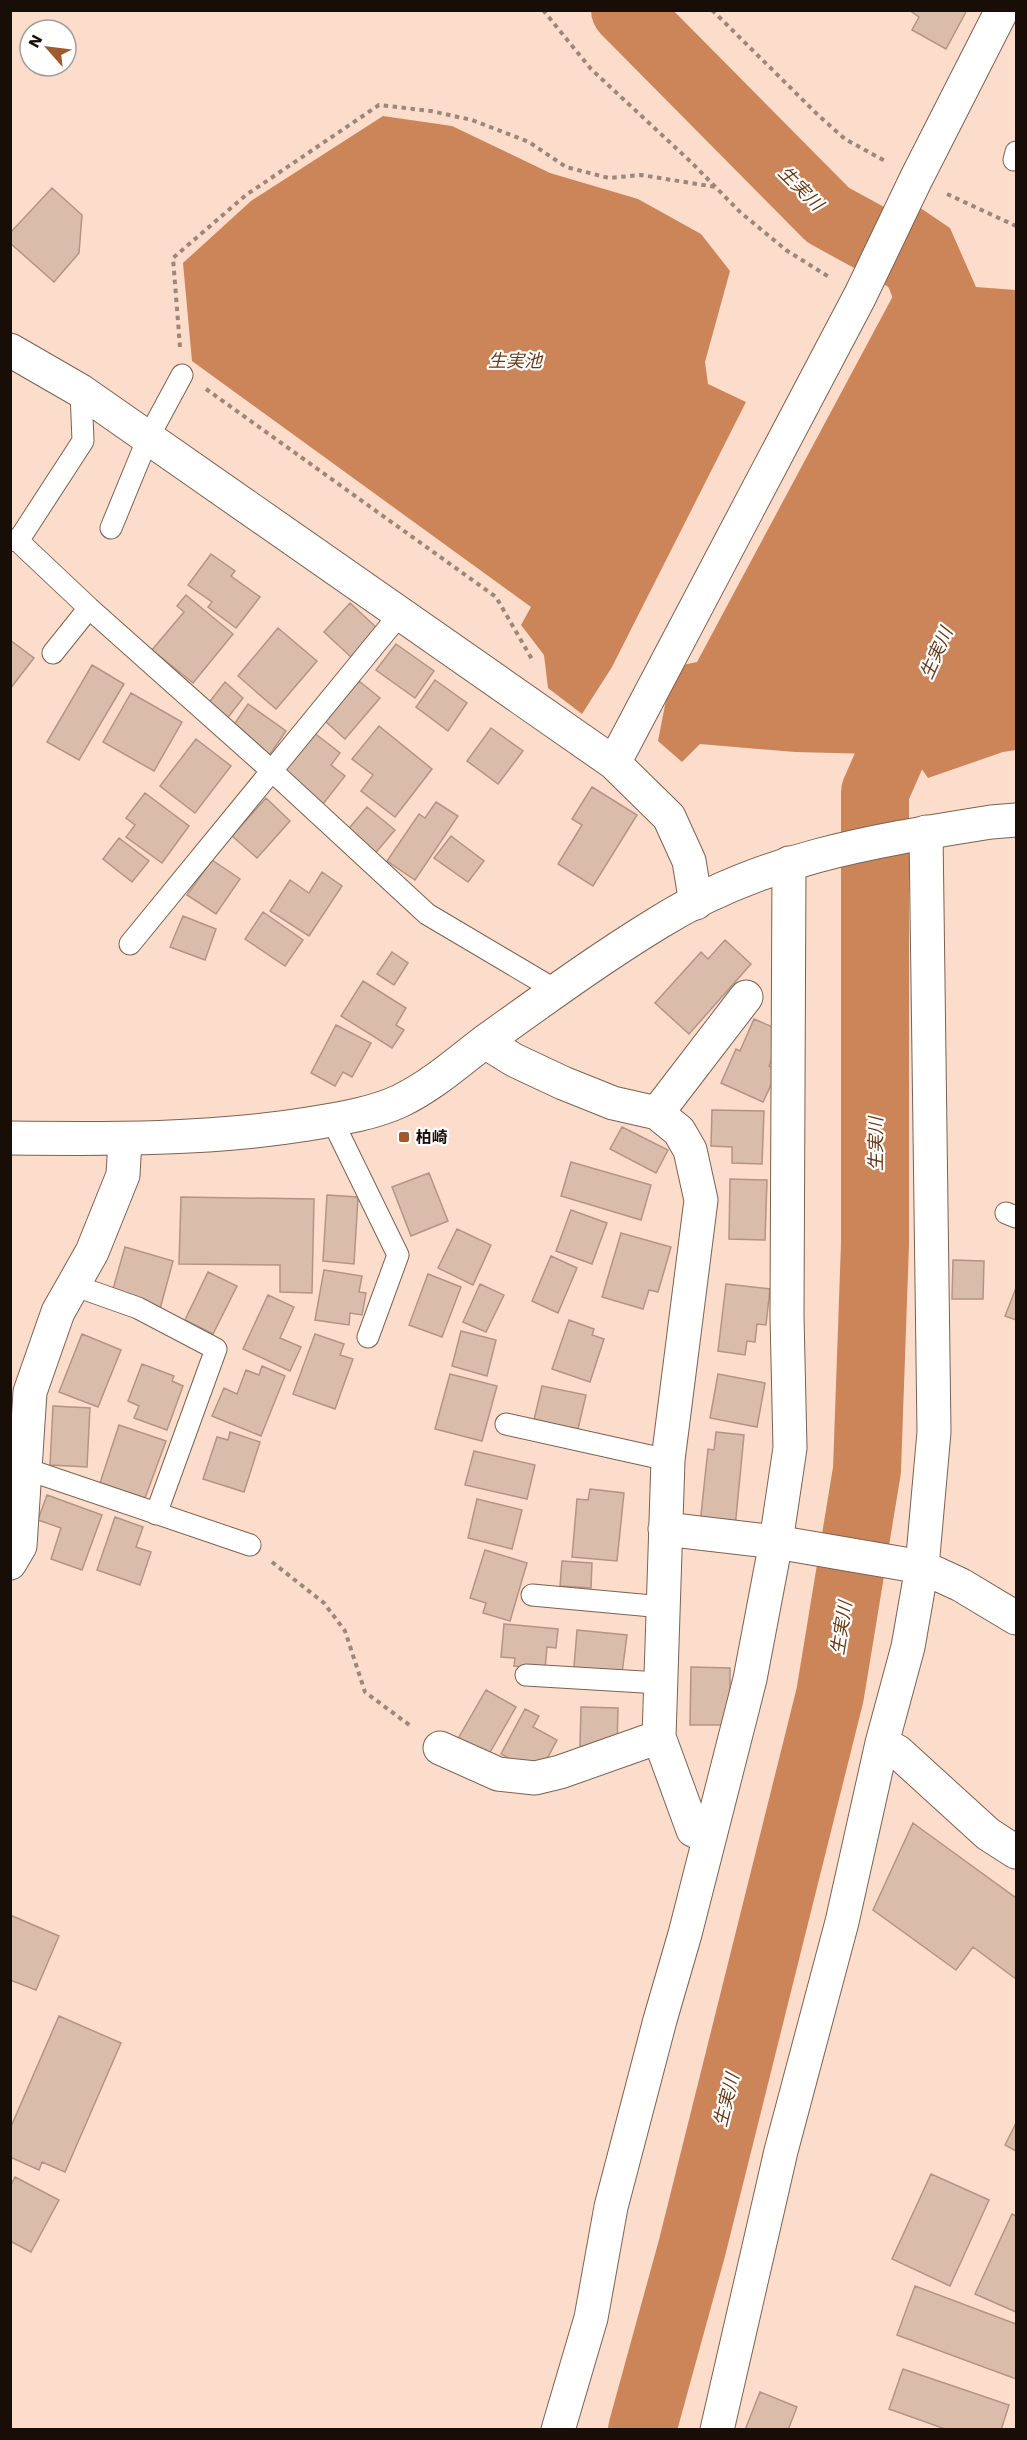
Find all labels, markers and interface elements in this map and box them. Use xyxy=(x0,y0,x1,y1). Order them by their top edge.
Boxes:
north arrow xyxy=(18,18,78,78)
text: N xyxy=(24,31,46,51)
water label: 生実川 xyxy=(774,161,829,216)
water label: 生実池 xyxy=(488,350,544,371)
water label: 生実川 xyxy=(915,622,957,682)
water label: 生実川 xyxy=(865,1115,886,1171)
place label: 柏崎 xyxy=(416,1128,448,1147)
marker: 柏崎 xyxy=(397,1130,411,1144)
water label: 生実川 xyxy=(826,1598,856,1656)
water label: 生実川 xyxy=(709,2069,743,2129)

